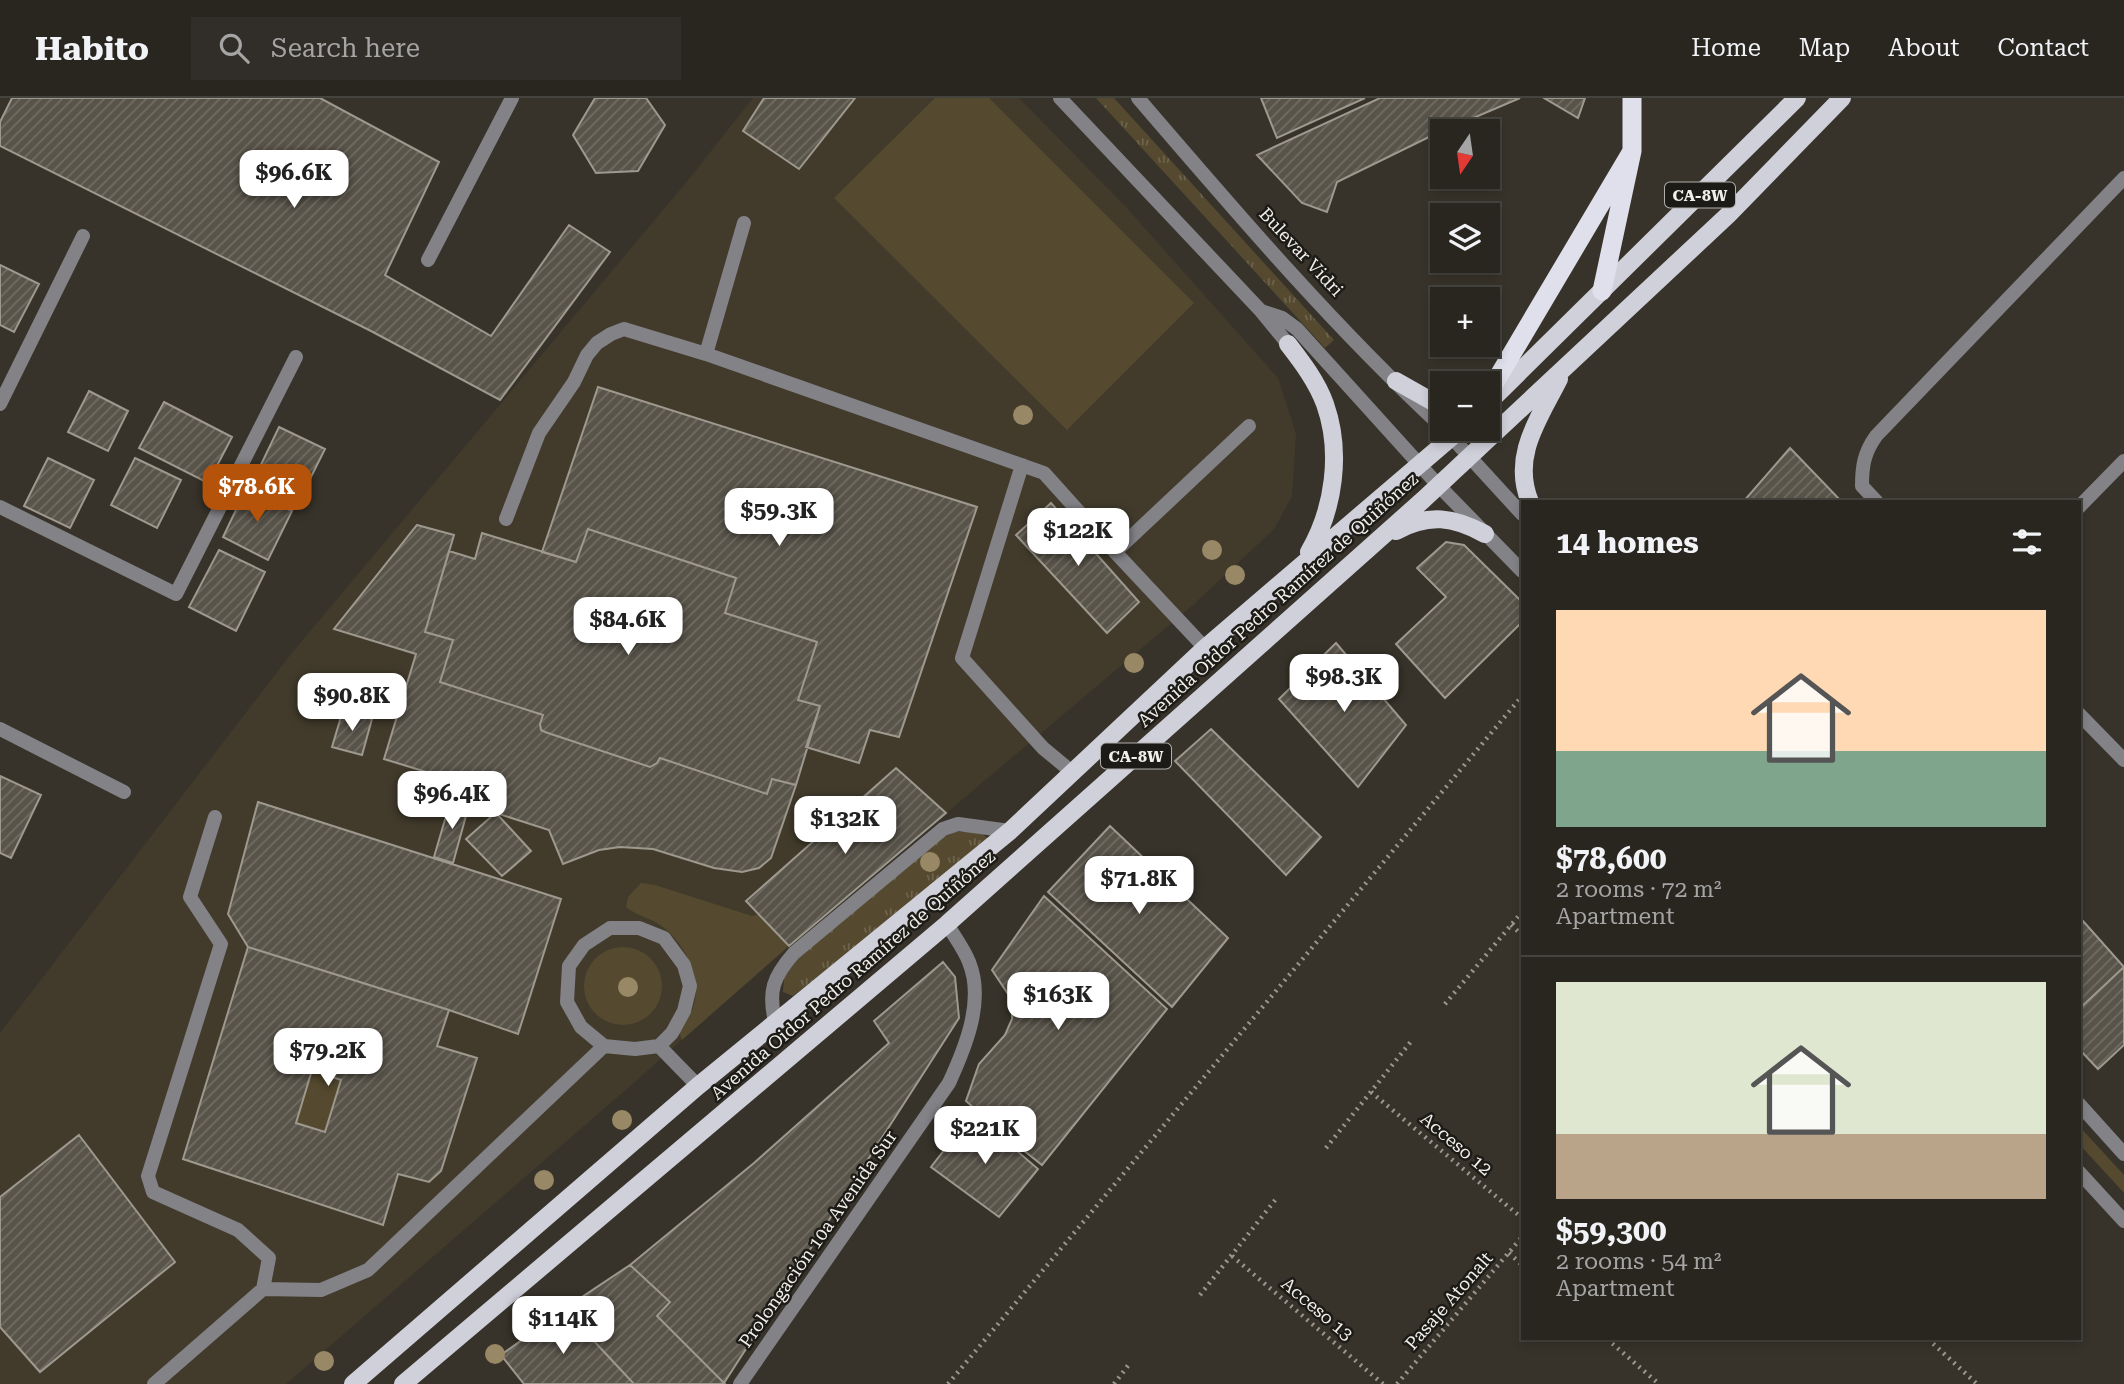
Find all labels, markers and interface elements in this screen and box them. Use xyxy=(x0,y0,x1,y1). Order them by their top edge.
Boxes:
search box xyxy=(191,17,681,80)
text: Habito xyxy=(35,29,149,68)
icon: search xyxy=(215,29,253,67)
text: Search here xyxy=(271,33,420,63)
text: Home xyxy=(1691,34,1761,62)
text: Map xyxy=(1799,34,1850,62)
text: About xyxy=(1888,34,1959,62)
text: Contact xyxy=(1997,34,2089,62)
north arrow xyxy=(1430,119,1500,189)
map controls xyxy=(1430,119,1500,441)
pin: $96.6K xyxy=(237,150,351,210)
text: $96.6K xyxy=(256,159,332,186)
road number: CA-8W xyxy=(1665,183,1735,208)
street label: Bulevar Vidri xyxy=(1255,203,1348,300)
button: layers xyxy=(1430,203,1500,273)
button: + xyxy=(1430,287,1500,357)
button: − xyxy=(1430,371,1500,441)
pin: $78.6K xyxy=(200,464,314,524)
street label: Avenida Oidor Pedro Ramírez de Quiñónez xyxy=(1133,468,1422,731)
text: $78.6K xyxy=(219,473,295,500)
pin: $59.3K xyxy=(722,489,836,548)
text: $59.3K xyxy=(741,497,817,524)
pin: $122K xyxy=(1029,508,1127,568)
text: $122K xyxy=(1043,517,1113,544)
icon: filters xyxy=(2008,523,2046,561)
text: 14 homes xyxy=(1556,525,1699,560)
pin: $84.6K xyxy=(571,598,685,657)
text: $84.6K xyxy=(590,606,666,633)
pin: $98.3K xyxy=(1287,654,1401,714)
icon: home xyxy=(1738,655,1864,781)
text: $98.3K xyxy=(1306,663,1382,690)
pin: $90.8K xyxy=(295,674,409,733)
text: $90.8K xyxy=(314,682,390,709)
road number: CA-8W xyxy=(1101,744,1171,768)
pin: $96.4K xyxy=(395,772,509,831)
text: $96.4K xyxy=(414,780,490,807)
pin: $132K xyxy=(796,796,894,856)
text: $132K xyxy=(810,805,880,832)
text: $78,600 xyxy=(1556,841,1667,876)
street label: Avenida Oidor Pedro Ramírez de Quiñónez xyxy=(706,845,999,1104)
pin: $71.8K xyxy=(1082,856,1196,916)
text: $71.8K xyxy=(1101,865,1177,892)
text: 2 rooms · 72 m² xyxy=(1556,876,1722,903)
text: Apartment xyxy=(1556,903,1675,930)
pin: $163K xyxy=(1009,972,1107,1032)
text: $163K xyxy=(1023,981,1093,1008)
icon: home xyxy=(1738,1027,1864,1153)
pin: $79.2K xyxy=(271,1028,385,1088)
text: $79.2K xyxy=(290,1037,366,1064)
pin: $221K xyxy=(936,1107,1034,1166)
street label: Acceso 12 xyxy=(1416,1108,1496,1180)
text: $221K xyxy=(950,1115,1020,1142)
street label: Prolongación 10a Avenida Sur xyxy=(734,1126,901,1351)
text: $59,300 xyxy=(1556,1213,1667,1248)
street label: Pasaje Atonalt xyxy=(1401,1247,1497,1354)
text: 2 rooms · 54 m² xyxy=(1556,1248,1722,1275)
street label: Acceso 13 xyxy=(1277,1273,1357,1345)
text: Apartment xyxy=(1556,1275,1675,1302)
pin: $114K xyxy=(514,1296,612,1356)
text: $114K xyxy=(528,1305,598,1332)

